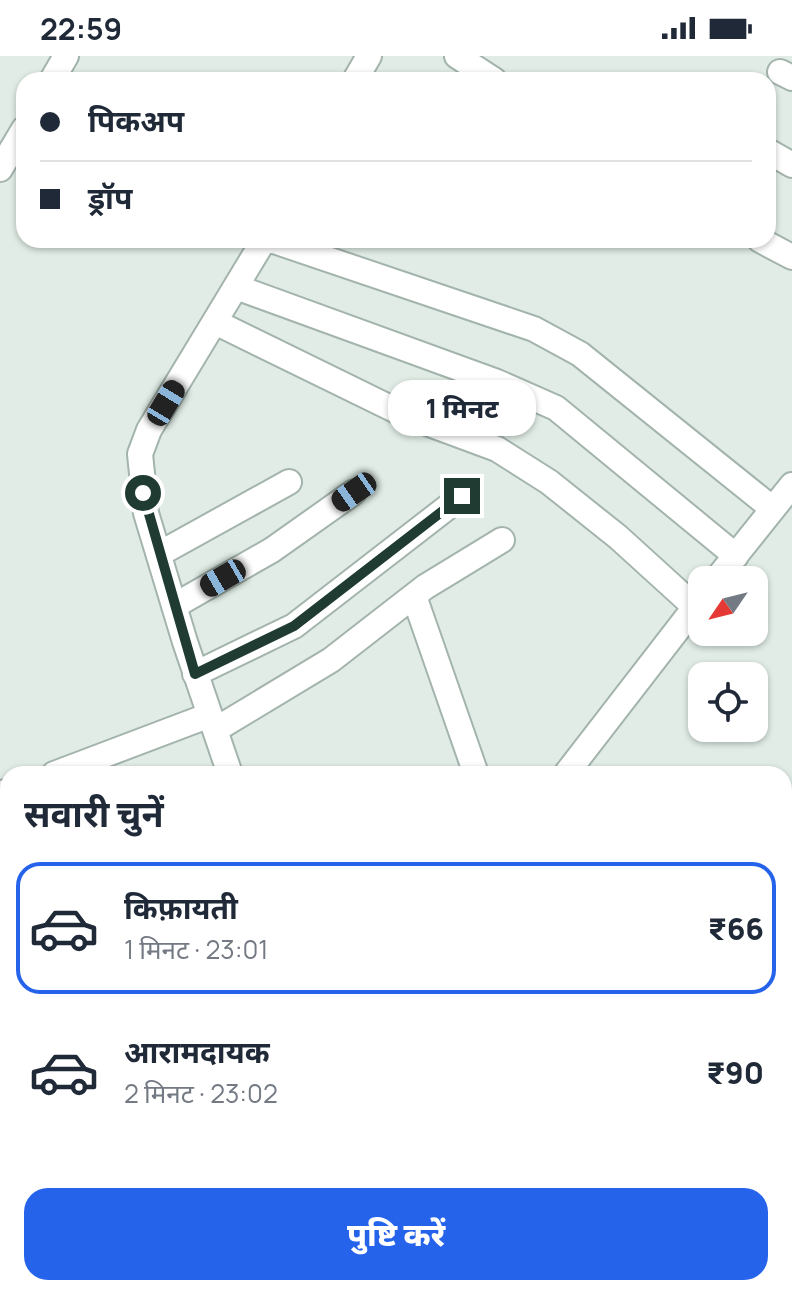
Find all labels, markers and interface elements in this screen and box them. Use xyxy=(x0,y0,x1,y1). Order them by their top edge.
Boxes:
text: 22:59 xyxy=(40,8,122,49)
text: पिकअप xyxy=(88,100,184,141)
text: ड्रॉप xyxy=(88,177,132,218)
car xyxy=(143,376,189,430)
callout: 1 मिनट xyxy=(388,380,536,436)
text: 1 मिनट xyxy=(426,390,498,426)
car xyxy=(327,468,381,516)
route start xyxy=(125,475,161,511)
route end xyxy=(444,478,480,514)
car xyxy=(196,556,250,600)
north arrow xyxy=(688,566,768,646)
map controls xyxy=(688,566,768,742)
button: locate xyxy=(688,662,768,742)
text: सवारी चुनें xyxy=(24,789,164,838)
text: किफ़ायती xyxy=(124,887,238,928)
icon: car xyxy=(28,892,100,964)
text: ₹66 xyxy=(708,908,764,949)
text: 1 मिनट · 23:01 xyxy=(124,931,268,967)
text: आरामदायक xyxy=(124,1031,270,1072)
icon: car xyxy=(28,1036,100,1108)
text: ₹90 xyxy=(706,1052,764,1093)
text: 2 मिनट · 23:02 xyxy=(124,1075,278,1111)
button: पुष्टि करें xyxy=(24,1188,768,1280)

